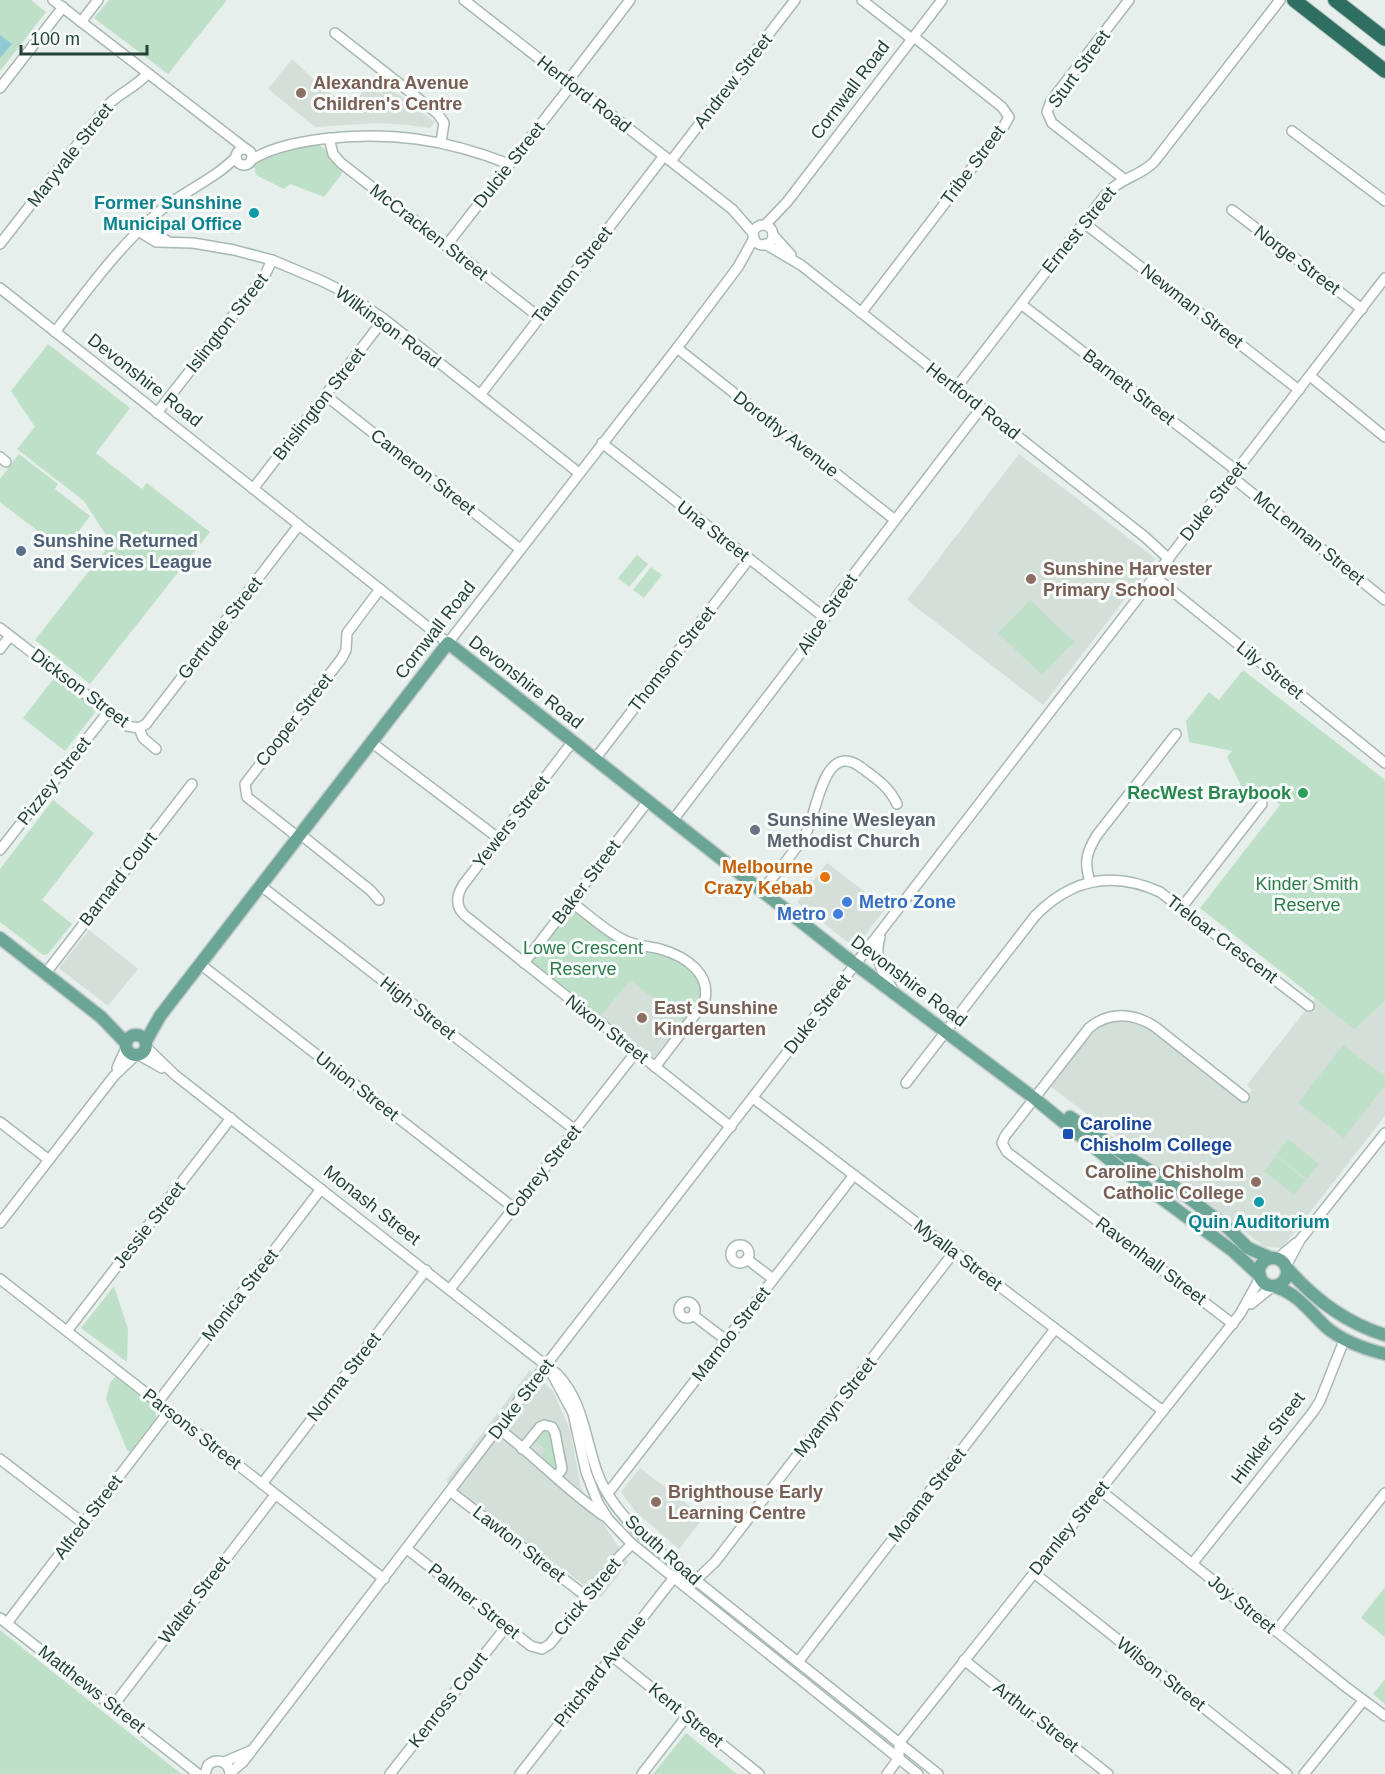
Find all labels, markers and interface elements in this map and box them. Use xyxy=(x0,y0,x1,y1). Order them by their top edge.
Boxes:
scale bar xyxy=(21,18,147,56)
street label: Sturt Street xyxy=(1044,26,1114,112)
text: 100 m xyxy=(30,29,80,49)
street label: Andrew Street xyxy=(690,30,776,132)
street label: Cornwall Road xyxy=(806,37,894,143)
street label: Hertford Road xyxy=(533,51,635,137)
place label: Alexandra Avenue Children's Centre xyxy=(313,73,469,114)
marker: Alexandra Avenue Children's Centre xyxy=(294,86,308,100)
street label: Maryvale Street xyxy=(23,99,117,211)
street label: Dulcie Street xyxy=(469,118,549,212)
street label: Tribe Street xyxy=(937,122,1009,208)
street label: McCracken Street xyxy=(366,180,492,284)
street label: Ernest Street xyxy=(1038,183,1120,277)
place label: Former Sunshine Municipal Office xyxy=(94,193,242,234)
marker: Former Sunshine Municipal Office xyxy=(247,206,261,220)
street label: Norge Street xyxy=(1250,221,1344,299)
street label: Taunton Street xyxy=(528,223,616,327)
street label: Newman Street xyxy=(1137,260,1247,352)
street label: Islington Street xyxy=(182,270,272,376)
street label: Wilkinson Road xyxy=(332,282,444,372)
street label: Devonshire Road xyxy=(84,329,206,431)
street label: Brislington Street xyxy=(269,344,369,464)
street label: Barnett Street xyxy=(1079,345,1179,429)
street label: Hertford Road xyxy=(922,358,1024,444)
street label: Dorothy Avenue xyxy=(730,387,842,481)
street label: Cameron Street xyxy=(367,425,479,519)
street label: Duke Street xyxy=(1176,457,1250,545)
street label: McLennan Street xyxy=(1249,487,1369,589)
street label: Una Street xyxy=(673,497,753,565)
place label: Sunshine Returned and Services League xyxy=(33,531,212,572)
marker: Sunshine Returned and Services League xyxy=(14,544,28,558)
place label: Sunshine Harvester Primary School xyxy=(1043,559,1212,600)
street label: Alice Street xyxy=(793,570,861,658)
marker: Sunshine Harvester Primary School xyxy=(1024,572,1038,586)
street label: Gertrude Street xyxy=(174,573,266,683)
street label: Cornwall Road xyxy=(391,577,479,683)
street label: Thomson Street xyxy=(625,602,719,716)
street label: Devonshire Road xyxy=(465,631,587,733)
street label: Lily Street xyxy=(1233,637,1307,703)
street label: Dickson Street xyxy=(27,645,133,731)
street label: Cooper Street xyxy=(252,670,336,770)
street label: Pizzey Street xyxy=(13,733,95,829)
street label: Yewers Street xyxy=(469,772,553,872)
place label: RecWest Braybook xyxy=(1127,783,1292,803)
marker: RecWest Braybook xyxy=(1296,786,1310,800)
place label: Sunshine Wesleyan Methodist Church xyxy=(767,810,936,851)
marker: Sunshine Wesleyan Methodist Church xyxy=(748,823,762,837)
street label: Barnard Court xyxy=(75,828,161,930)
street label: Baker Street xyxy=(548,836,624,928)
place label: Melbourne Crazy Kebab xyxy=(704,857,813,898)
marker: Melbourne Crazy Kebab xyxy=(818,870,832,884)
park label: Kinder Smith Reserve xyxy=(1255,874,1359,915)
street label: Treloar Crescent xyxy=(1163,891,1281,987)
place label: Metro Zone xyxy=(859,892,956,912)
marker: Metro Zone xyxy=(840,895,854,909)
place label: Metro xyxy=(777,904,826,924)
marker: Metro xyxy=(831,907,845,921)
street label: Devonshire Road xyxy=(847,931,971,1031)
park label: Lowe Crescent Reserve xyxy=(523,938,643,979)
street label: Duke Street xyxy=(780,970,854,1058)
street label: High Street xyxy=(376,972,460,1044)
street label: Nixon Street xyxy=(562,991,652,1067)
place label: East Sunshine Kindergarten xyxy=(654,998,778,1039)
marker: East Sunshine Kindergarten xyxy=(635,1011,649,1025)
street label: Union Street xyxy=(311,1047,403,1125)
place label: Caroline Chisholm College xyxy=(1080,1114,1232,1155)
street label: Cobrey Street xyxy=(501,1121,585,1221)
marker: Caroline Chisholm College xyxy=(1061,1127,1075,1141)
street label: Monash Street xyxy=(320,1161,424,1249)
place label: Caroline Chisholm Catholic College xyxy=(1085,1162,1244,1203)
marker: Caroline Chisholm Catholic College xyxy=(1249,1175,1263,1189)
street label: Jessie Street xyxy=(109,1178,189,1272)
marker: Quin Auditorium xyxy=(1252,1195,1266,1209)
place label: Quin Auditorium xyxy=(1188,1212,1330,1232)
street label: Ravenhall Street xyxy=(1092,1213,1210,1309)
street label: Myalla Street xyxy=(910,1215,1006,1295)
street label: Monica Street xyxy=(198,1245,282,1345)
street label: Marnoo Street xyxy=(688,1283,774,1385)
street label: Norma Street xyxy=(303,1329,385,1425)
street label: Myamyn Street xyxy=(790,1353,880,1461)
street label: Duke Street xyxy=(484,1355,558,1443)
street label: Parsons Street xyxy=(139,1384,245,1474)
street label: Hinkler Street xyxy=(1227,1388,1309,1488)
street label: Moama Street xyxy=(884,1444,970,1546)
street label: Alfred Street xyxy=(50,1471,126,1563)
street label: Darnley Street xyxy=(1025,1477,1113,1579)
place label: Brighthouse Early Learning Centre xyxy=(668,1482,823,1523)
marker: Brighthouse Early Learning Centre xyxy=(649,1495,663,1509)
street label: Lawton Street xyxy=(469,1502,569,1586)
street label: South Road xyxy=(621,1511,705,1589)
street label: Walter Street xyxy=(155,1552,233,1648)
street label: Crick Street xyxy=(550,1554,624,1640)
street label: Palmer Street xyxy=(424,1559,524,1643)
street label: Joy Street xyxy=(1204,1571,1280,1637)
street label: Pritchard Avenue xyxy=(550,1611,650,1731)
street label: Wilson Street xyxy=(1113,1633,1209,1715)
street label: Matthews Street xyxy=(35,1641,149,1737)
street label: Kenross Court xyxy=(405,1649,491,1751)
street label: Arthur Street xyxy=(990,1678,1082,1756)
street label: Kent Street xyxy=(645,1679,727,1751)

